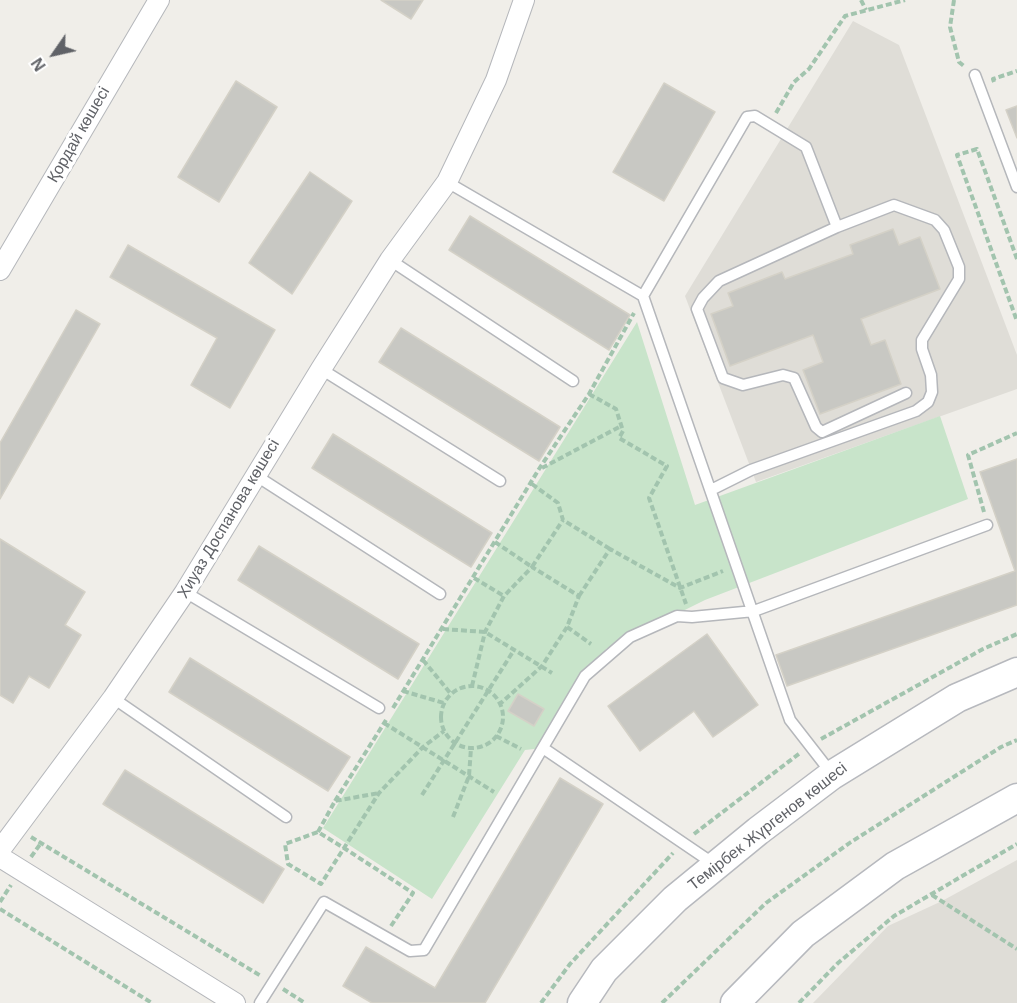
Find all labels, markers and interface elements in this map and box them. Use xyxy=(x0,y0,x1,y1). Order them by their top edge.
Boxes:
north arrow xyxy=(24,24,84,84)
text: N xyxy=(28,55,49,74)
street label: Қордай көшесі xyxy=(44,84,114,186)
street label: Хиуаз Доспанова көшесі xyxy=(174,436,284,602)
street label: Темірбек Жүргенов көшесі xyxy=(685,759,851,895)

